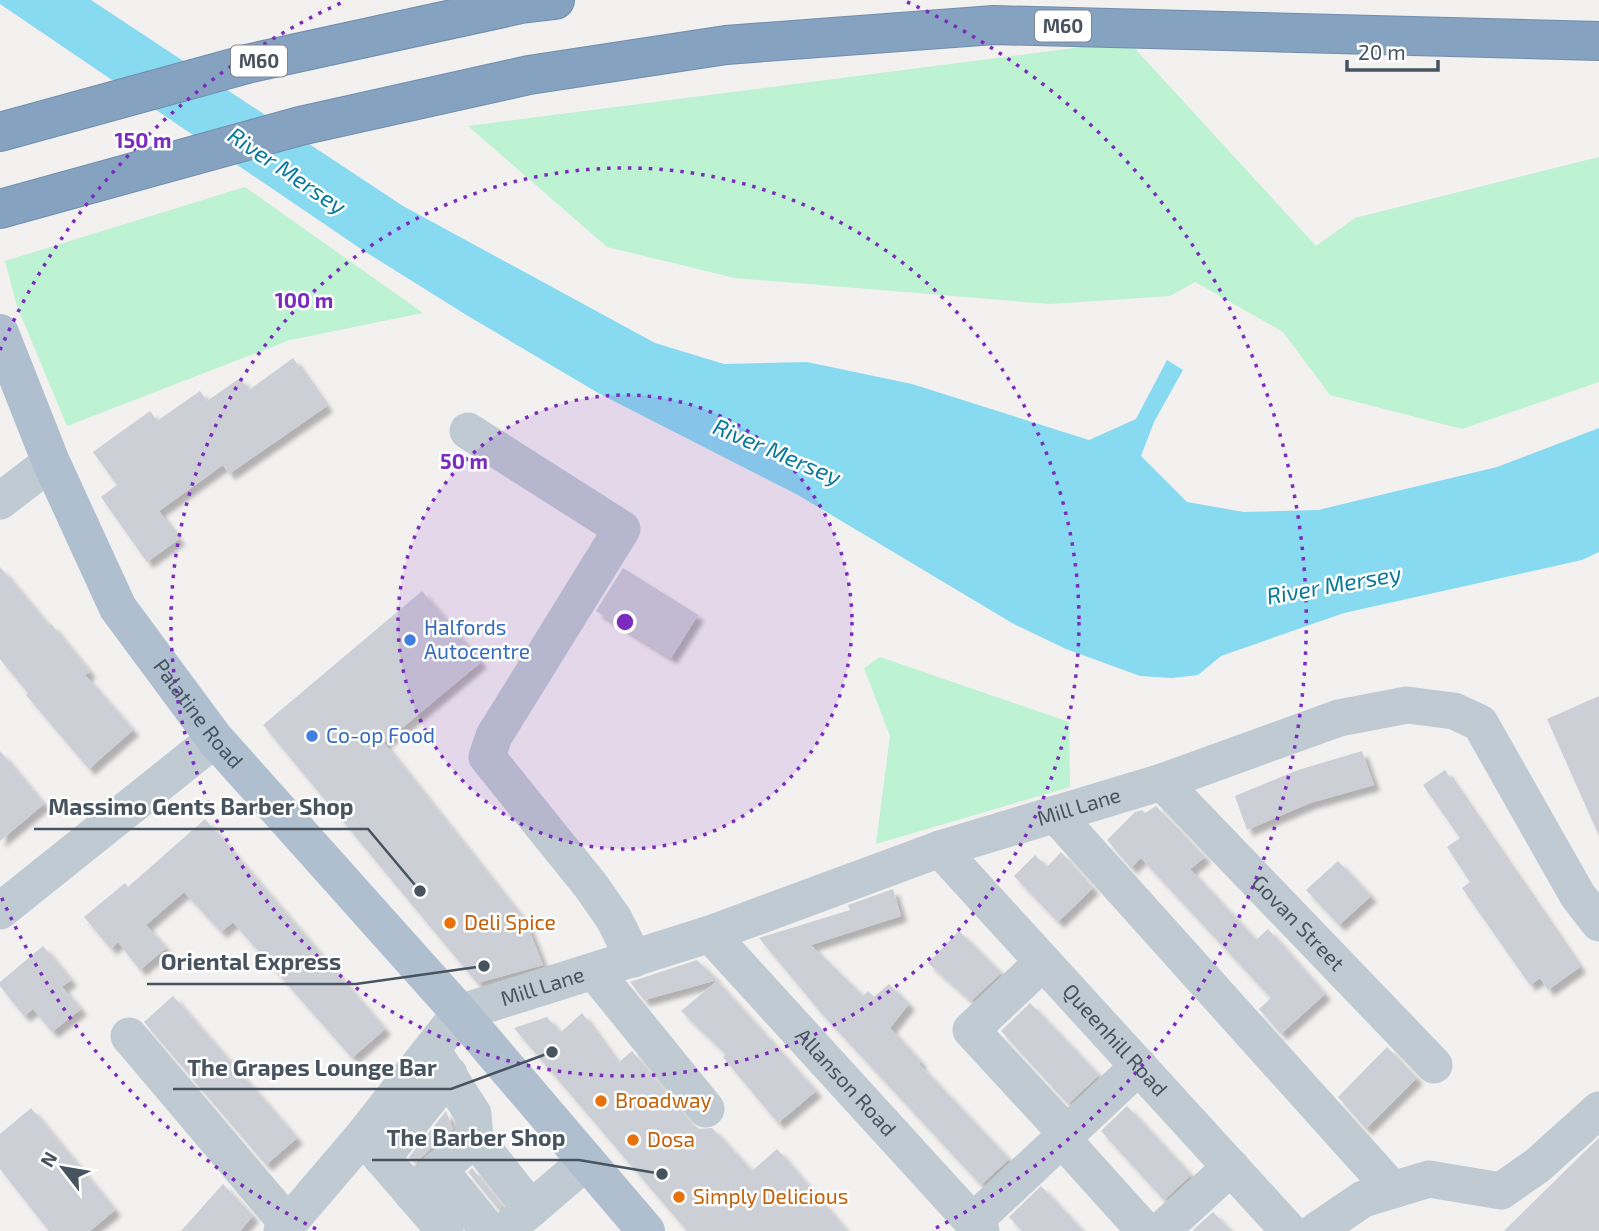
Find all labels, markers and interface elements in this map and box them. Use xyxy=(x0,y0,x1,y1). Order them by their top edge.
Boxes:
road number: M60 xyxy=(1035,10,1091,42)
scale bar xyxy=(1347,28,1438,72)
text: 20 m xyxy=(1358,39,1406,64)
road number: M60 xyxy=(231,45,287,76)
water label: River Mersey xyxy=(223,120,352,220)
text: 150 m xyxy=(115,127,171,152)
text: 100 m xyxy=(275,287,333,312)
water label: River Mersey xyxy=(709,412,846,491)
text: 50 m xyxy=(440,448,488,473)
water label: River Mersey xyxy=(1264,558,1404,610)
centre of rings xyxy=(613,610,637,634)
place label: Halfords Autocentre xyxy=(424,614,530,663)
marker: Halfords Autocentre xyxy=(402,632,418,648)
street label: Palatine Road xyxy=(149,653,249,773)
place label: Co-op Food xyxy=(326,722,435,747)
marker: Co-op Food xyxy=(304,728,320,744)
street label: Mill Lane xyxy=(1034,781,1123,830)
callout: Massimo Gents Barber Shop xyxy=(34,785,368,829)
text: Massimo Gents Barber Shop xyxy=(48,792,354,820)
street label: Govan Street xyxy=(1247,869,1350,975)
place label: Deli Spice xyxy=(464,909,556,934)
marker: Deli Spice xyxy=(442,915,458,931)
callout: Oriental Express xyxy=(147,940,356,984)
text: Oriental Express xyxy=(161,947,341,975)
street label: Mill Lane xyxy=(497,961,587,1010)
street label: Queenhill Road xyxy=(1058,978,1173,1101)
street label: Allanson Road xyxy=(791,1022,902,1141)
callout: The Grapes Lounge Bar xyxy=(173,1045,451,1089)
text: The Grapes Lounge Bar xyxy=(187,1053,437,1081)
place label: Broadway xyxy=(615,1087,712,1112)
marker: Broadway xyxy=(593,1093,609,1109)
callout: The Barber Shop xyxy=(372,1116,579,1160)
text: The Barber Shop xyxy=(387,1123,565,1151)
place label: Dosa xyxy=(647,1126,695,1151)
marker: Dosa xyxy=(625,1132,641,1148)
north arrow xyxy=(28,1133,98,1203)
text: N xyxy=(35,1147,61,1171)
place label: Simply Delicious xyxy=(693,1183,848,1208)
marker: Simply Delicious xyxy=(671,1189,687,1205)

